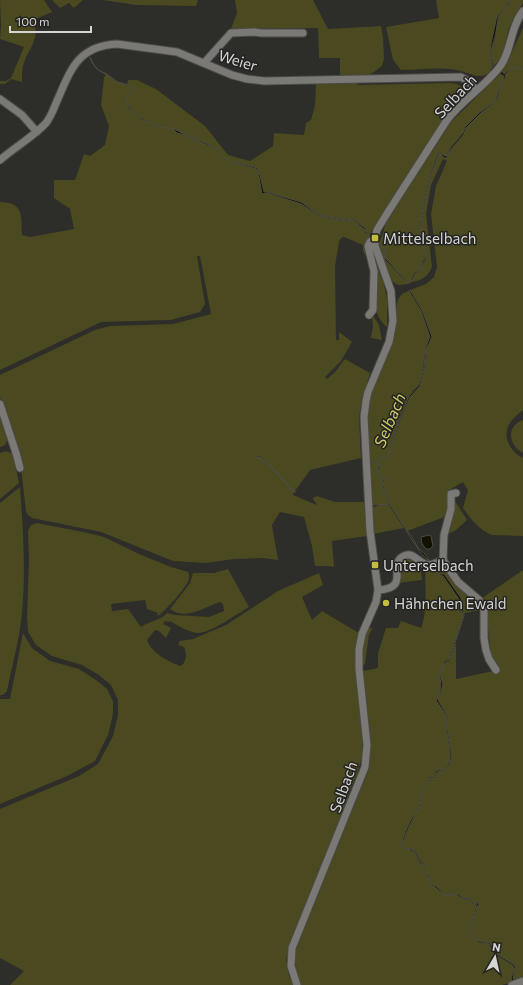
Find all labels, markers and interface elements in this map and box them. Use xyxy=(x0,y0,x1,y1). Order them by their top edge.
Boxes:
scale bar xyxy=(10,8,91,34)
text: 100 m xyxy=(16,14,50,28)
street label: Weier xyxy=(216,46,260,74)
street label: Selbach xyxy=(430,70,480,122)
place label: Mittelselbach xyxy=(383,229,476,247)
marker: Mittelselbach xyxy=(370,233,380,243)
water label: Selbach xyxy=(369,390,409,450)
place label: Unterselbach xyxy=(383,556,474,574)
marker: Unterselbach xyxy=(370,560,380,570)
place label: Hähnchen Ewald xyxy=(394,594,506,612)
marker: Hähnchen Ewald xyxy=(381,598,391,608)
street label: Selbach xyxy=(325,759,361,815)
north arrow xyxy=(475,937,515,977)
text: N xyxy=(492,940,502,954)

